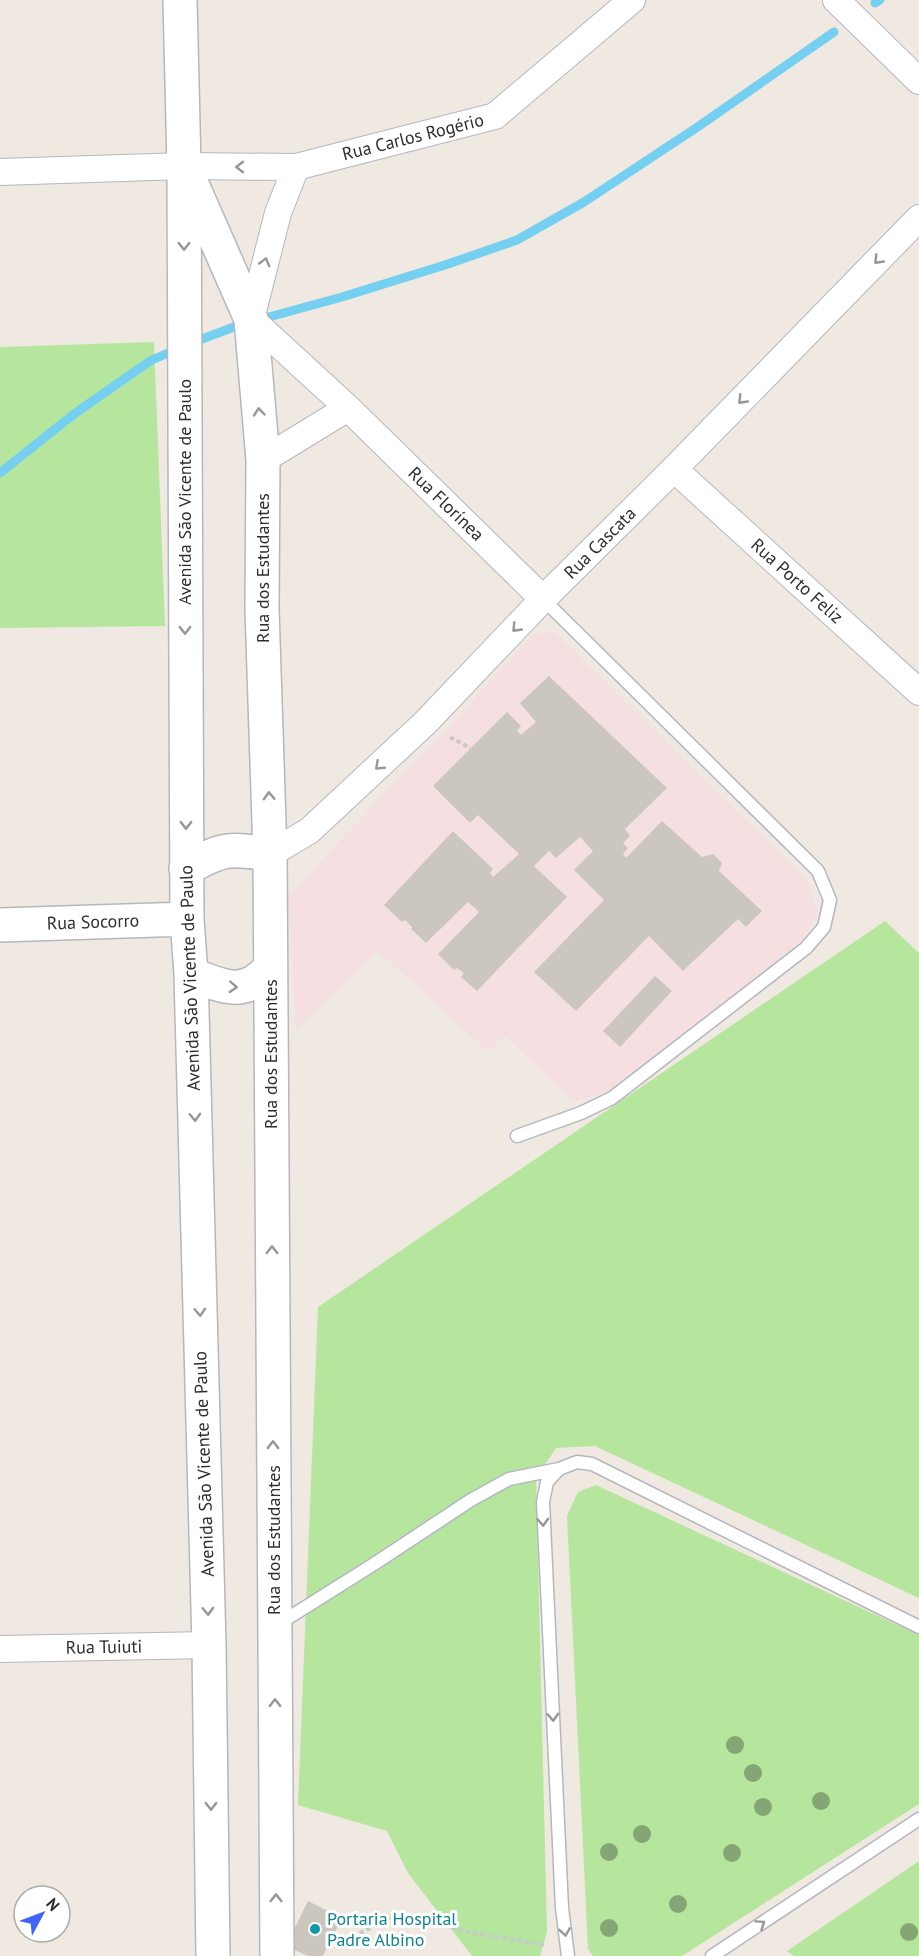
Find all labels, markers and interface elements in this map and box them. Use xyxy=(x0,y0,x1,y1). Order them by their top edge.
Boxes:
street label: Rua Carlos Rogério xyxy=(340,108,486,165)
one-way arrow xyxy=(236,161,245,173)
one-way arrow xyxy=(178,241,190,250)
one-way arrow xyxy=(874,254,885,264)
one-way arrow xyxy=(258,257,271,267)
street label: Avenida São Vicente de Paulo xyxy=(173,379,196,605)
one-way arrow xyxy=(738,393,749,403)
one-way arrow xyxy=(253,407,266,416)
street label: Rua Florínea xyxy=(403,462,489,546)
street label: Rua dos Estudantes xyxy=(251,493,274,643)
street label: Rua Cascata xyxy=(559,502,640,583)
street label: Rua Porto Feliz xyxy=(746,533,848,628)
one-way arrow xyxy=(512,621,523,631)
one-way arrow xyxy=(179,625,191,634)
one-way arrow xyxy=(375,759,386,770)
one-way arrow xyxy=(262,791,275,800)
one-way arrow xyxy=(180,820,192,829)
street label: Avenida São Vicente de Paulo xyxy=(174,865,205,1091)
street label: Rua Socorro xyxy=(46,908,140,935)
street label: Rua dos Estudantes xyxy=(259,979,282,1129)
one-way arrow xyxy=(228,980,237,993)
one-way arrow xyxy=(188,1112,201,1121)
one-way arrow xyxy=(266,1245,278,1254)
one-way arrow xyxy=(194,1307,206,1316)
street label: Avenida São Vicente de Paulo xyxy=(188,1351,219,1577)
one-way arrow xyxy=(267,1440,279,1449)
street label: Rua dos Estudantes xyxy=(262,1465,285,1615)
one-way arrow xyxy=(537,1518,550,1527)
one-way arrow xyxy=(202,1607,214,1616)
street label: Rua Tuiuti xyxy=(65,1634,143,1659)
one-way arrow xyxy=(269,1698,281,1707)
one-way arrow xyxy=(546,1713,559,1722)
one-way arrow xyxy=(205,1802,217,1811)
north arrow xyxy=(12,1884,72,1944)
one-way arrow xyxy=(270,1893,282,1902)
text: N xyxy=(42,1894,64,1915)
place label: Portaria Hospital Padre Albino xyxy=(327,1907,457,1951)
one-way arrow xyxy=(754,1920,765,1931)
marker: Portaria Hospital Padre Albino xyxy=(308,1922,322,1936)
one-way arrow xyxy=(559,1927,571,1936)

